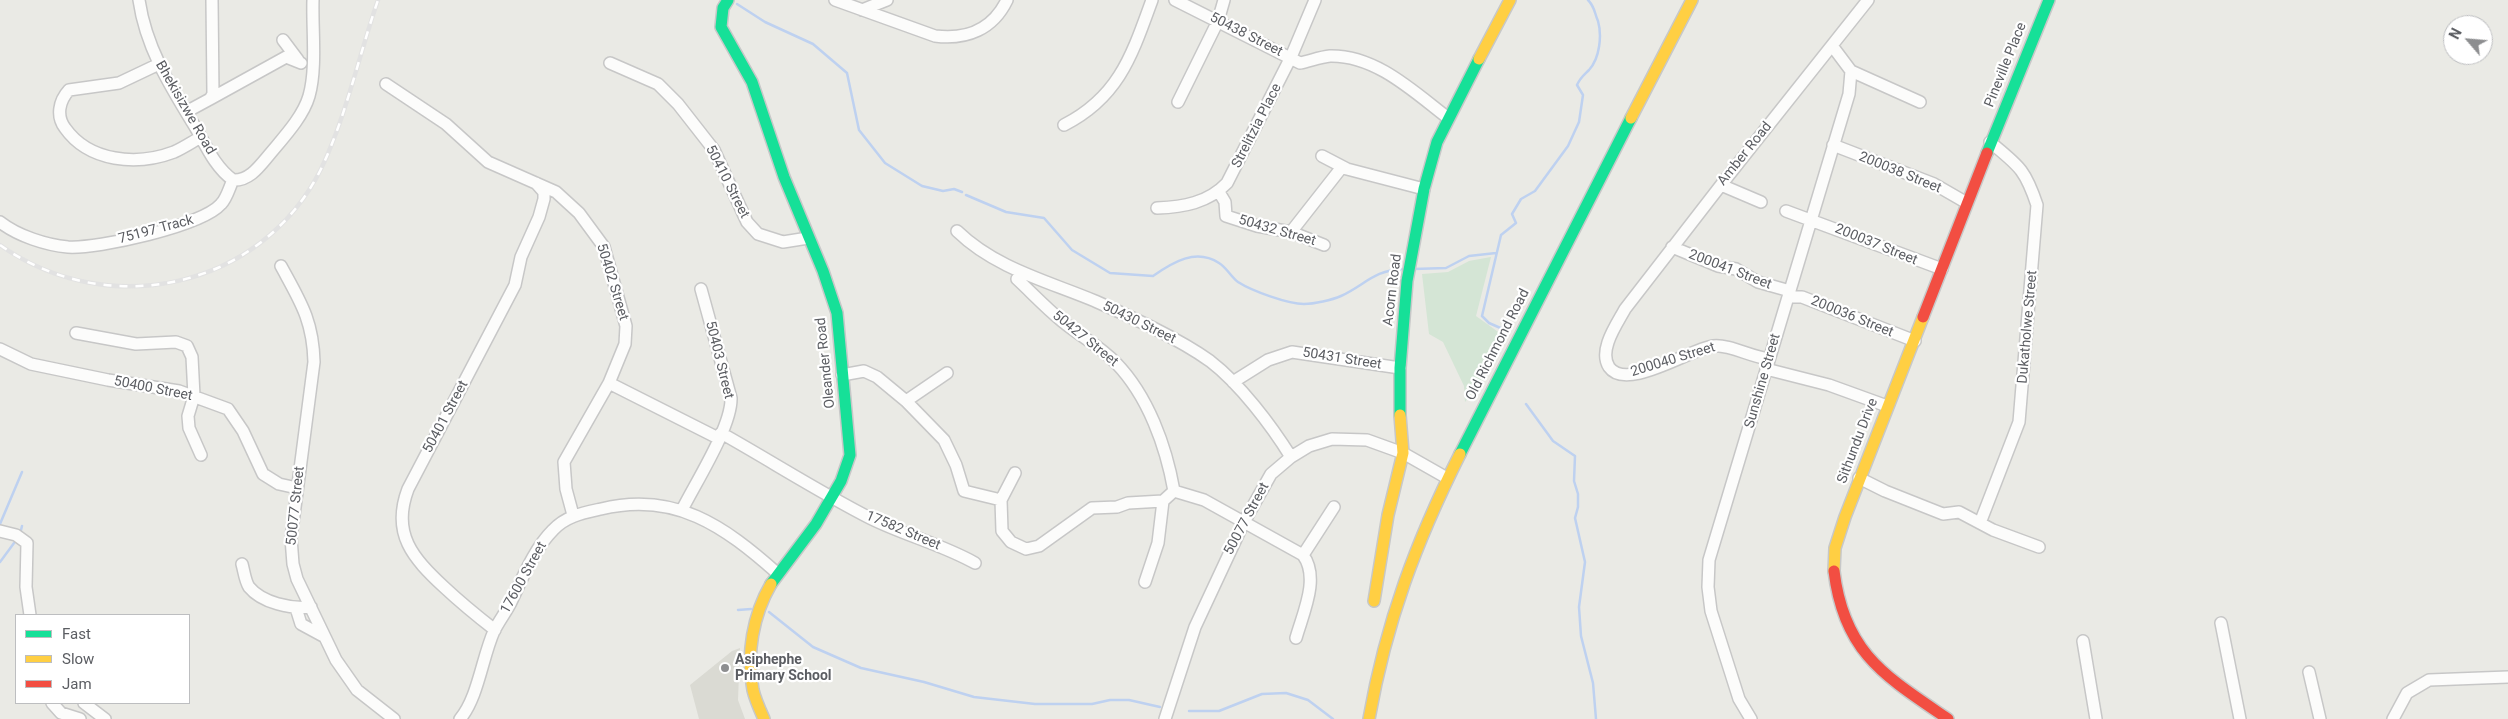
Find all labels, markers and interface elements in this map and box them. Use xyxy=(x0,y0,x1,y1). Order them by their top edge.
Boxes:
street label: 50438 Street xyxy=(1207,9,1285,61)
north arrow xyxy=(2443,15,2493,65)
street label: Pineville Place xyxy=(1981,20,2031,110)
text: N xyxy=(2446,26,2465,42)
street label: Bhekisizwe Road xyxy=(151,58,219,158)
street label: Strelitzia Place xyxy=(1229,81,1285,171)
street label: Amber Road xyxy=(1714,119,1776,189)
street label: 50410 Street xyxy=(701,143,753,221)
street label: 200038 Street xyxy=(1856,149,1944,197)
street label: 75197 Track xyxy=(117,212,195,248)
street label: 50432 Street xyxy=(1236,212,1318,250)
street label: 200037 Street xyxy=(1832,221,1920,269)
street label: 50402 Street xyxy=(592,241,632,323)
street label: 200041 Street xyxy=(1686,246,1774,294)
street label: Acorn Road xyxy=(1380,253,1406,327)
street label: Dukatholwe Street xyxy=(2015,270,2041,384)
street label: Old Richmond Road xyxy=(1463,286,1533,404)
street label: 200036 Street xyxy=(1808,293,1896,341)
street label: 50430 Street xyxy=(1099,298,1179,348)
street label: 50427 Street xyxy=(1049,307,1121,371)
street label: Oleander Road xyxy=(813,317,839,409)
street label: 50403 Street xyxy=(701,319,737,401)
street label: Sunshine Street xyxy=(1741,332,1785,430)
street label: 200040 Street xyxy=(1629,339,1717,381)
street label: 50431 Street xyxy=(1301,344,1383,374)
street label: 50400 Street xyxy=(112,373,194,405)
street label: 50401 Street xyxy=(420,378,472,456)
street label: Sithundu Drive xyxy=(1834,396,1882,486)
street label: 50077 Street xyxy=(283,465,309,547)
street label: 50077 Street xyxy=(1221,480,1273,558)
street label: 17582 Street xyxy=(863,508,943,554)
street label: 17600 Street xyxy=(497,539,551,617)
legend xyxy=(15,614,190,704)
text: Fast xyxy=(62,625,91,643)
text: Slow xyxy=(62,650,94,668)
place label: Asiphephe Primary School xyxy=(735,652,832,684)
marker: Asiphephe Primary School xyxy=(719,662,731,674)
text: Jam xyxy=(62,675,92,693)

